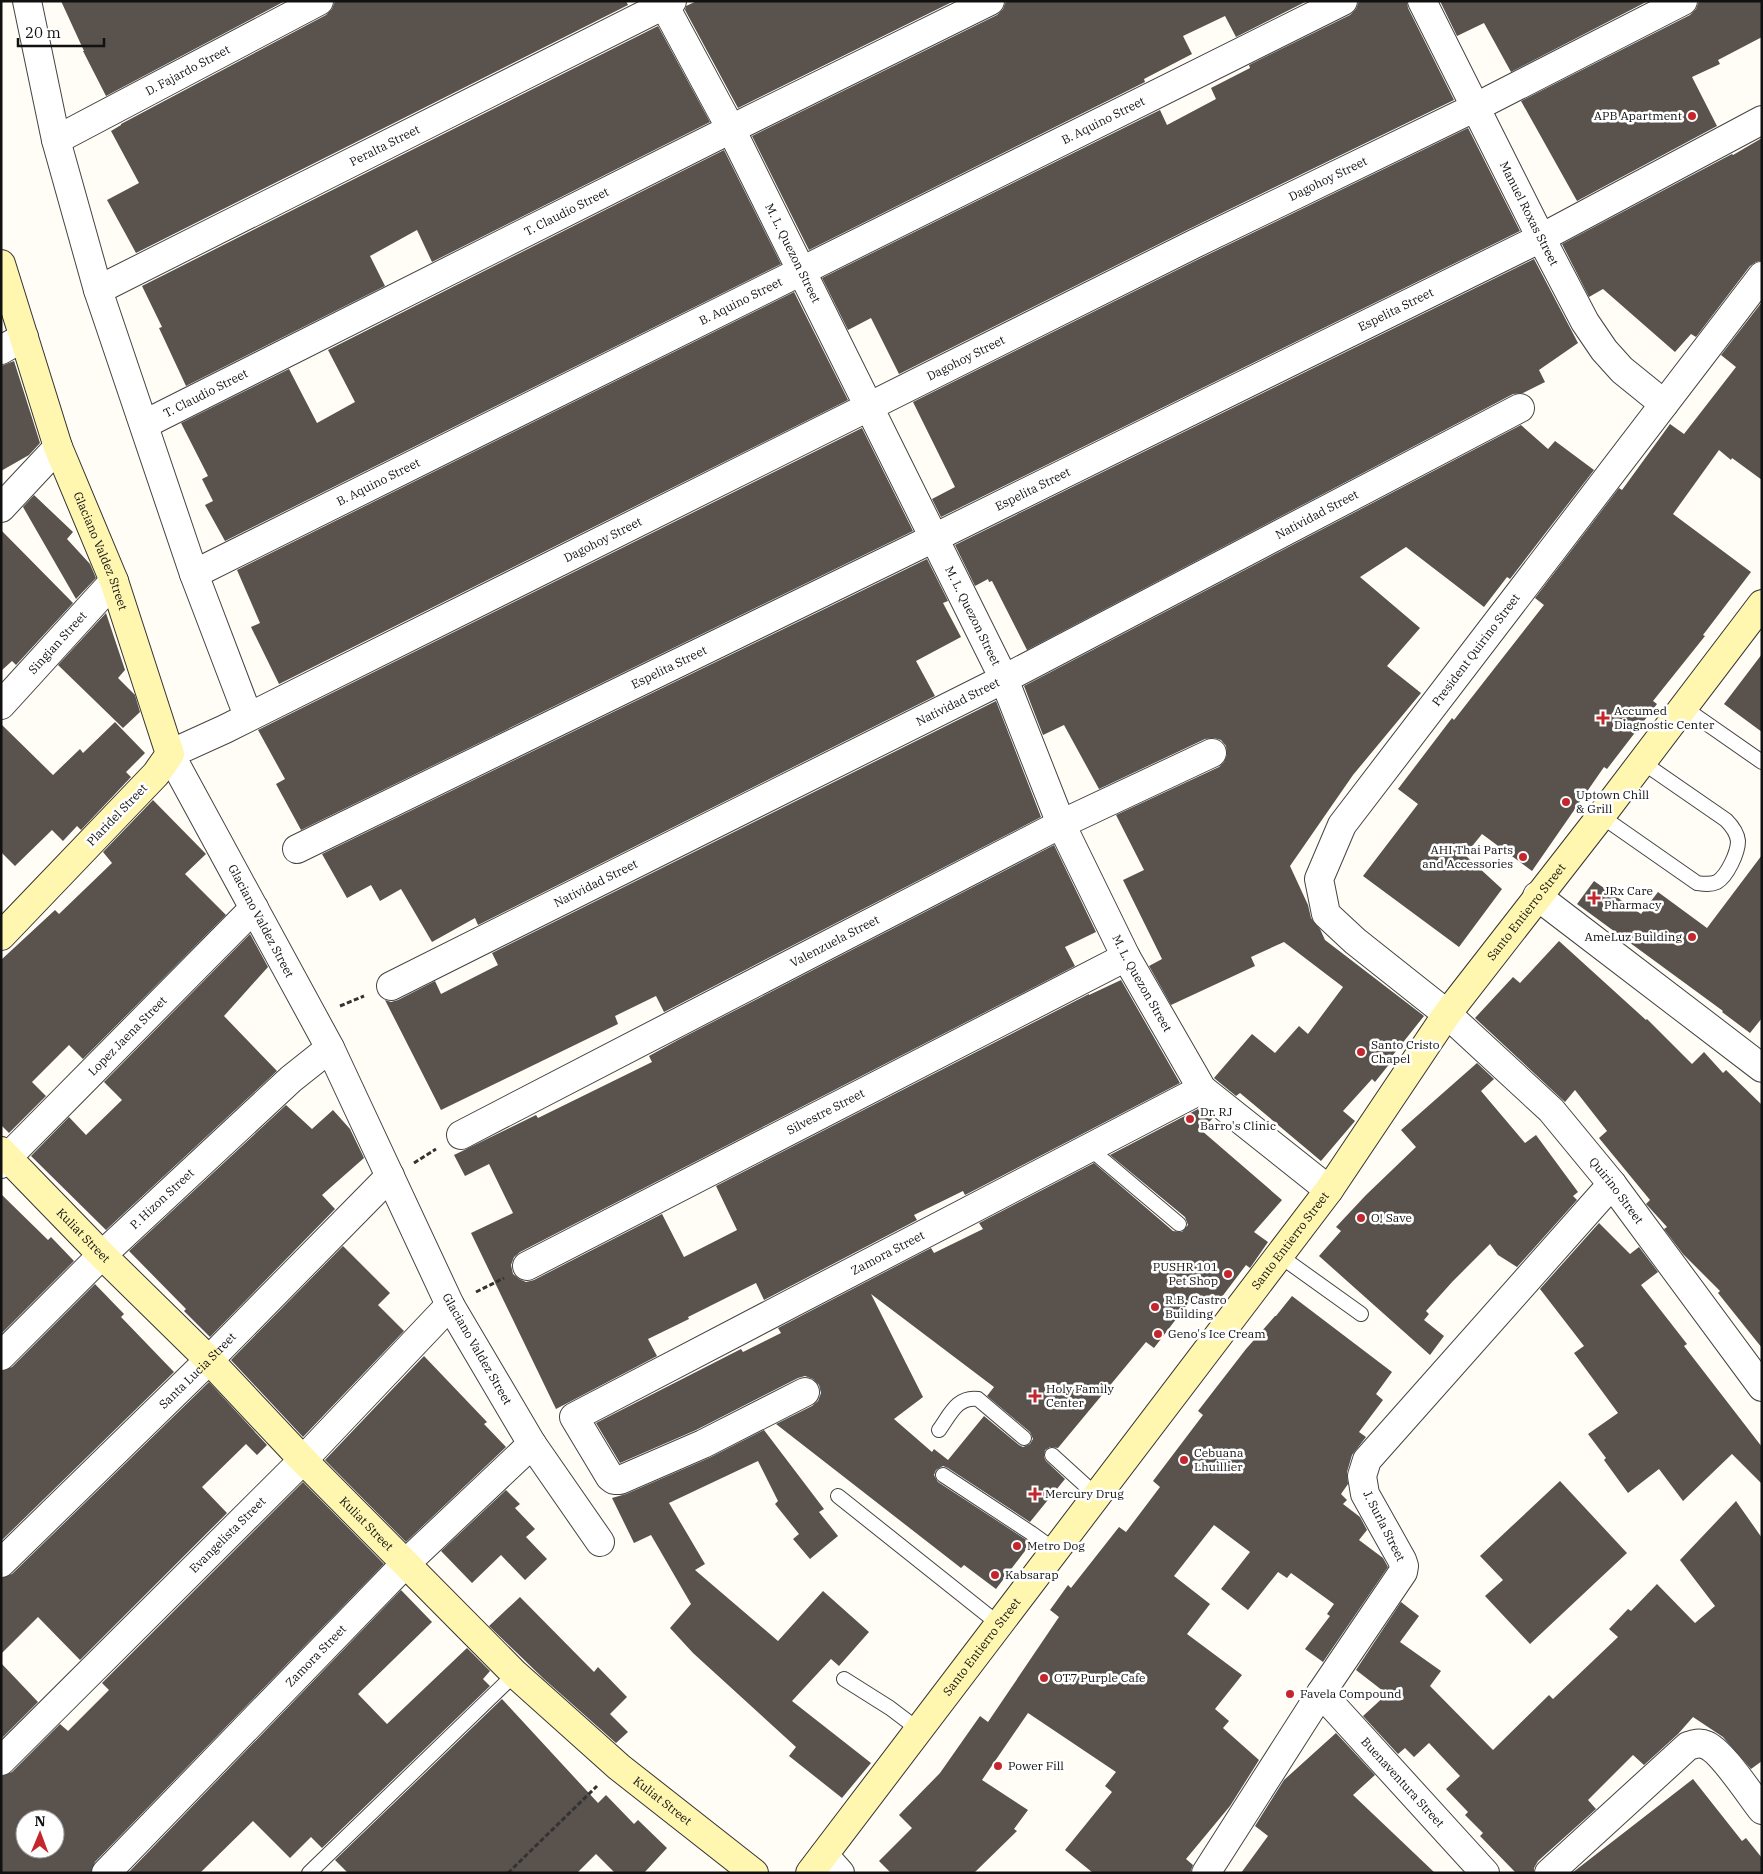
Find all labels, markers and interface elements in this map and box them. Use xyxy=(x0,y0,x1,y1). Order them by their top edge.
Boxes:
scale bar xyxy=(18,15,104,47)
text: 20 m xyxy=(25,23,61,42)
street label: D. Fajardo Street xyxy=(143,41,232,98)
street label: B. Aquino Street xyxy=(1059,93,1147,147)
place label: APB Apartment xyxy=(1594,108,1682,123)
marker: APB Apartment xyxy=(1686,110,1698,122)
street label: Peralta Street xyxy=(347,121,422,169)
street label: Dagohoy Street xyxy=(1286,153,1369,204)
street label: Manuel Roxas Street xyxy=(1497,159,1562,268)
street label: T. Claudio Street xyxy=(522,184,611,239)
street label: M. L. Quezon Street xyxy=(762,201,824,305)
street label: B. Aquino Street xyxy=(696,274,785,328)
street label: Espelita Street xyxy=(1355,284,1436,334)
street label: Dagohoy Street xyxy=(924,332,1007,384)
street label: T. Claudio Street xyxy=(161,365,250,421)
street label: B. Aquino Street xyxy=(334,455,422,509)
street label: Espelita Street xyxy=(992,464,1073,514)
street label: Natividad Street xyxy=(1273,486,1361,542)
street label: Glaciano Valdez Street xyxy=(70,489,131,612)
street label: Dagohoy Street xyxy=(561,514,644,565)
street label: M. L. Quezon Street xyxy=(942,564,1004,668)
street label: President Quirino Street xyxy=(1428,590,1523,709)
street label: Singian Street xyxy=(25,608,90,677)
street label: Espelita Street xyxy=(629,642,709,692)
street label: Natividad Street xyxy=(913,674,1002,729)
place label: Accumed Diagnostic Center xyxy=(1614,703,1715,732)
marker: Accumed Diagnostic Center xyxy=(1596,711,1610,725)
street label: Plaridel Street xyxy=(83,780,150,849)
place label: Uptown Chill & Grill xyxy=(1576,787,1650,816)
marker: Uptown Chill & Grill xyxy=(1560,796,1572,808)
place label: AHI Thai Parts and Accessories xyxy=(1422,842,1513,871)
marker: AHI Thai Parts and Accessories xyxy=(1517,851,1529,863)
street label: Natividad Street xyxy=(551,856,640,910)
street label: Santo Entierro Street xyxy=(1484,860,1568,963)
street label: Glaciano Valdez Street xyxy=(225,862,298,980)
place label: JRx Care Pharmacy xyxy=(1604,883,1662,912)
marker: JRx Care Pharmacy xyxy=(1588,892,1600,904)
street label: Valenzuela Street xyxy=(787,912,882,970)
place label: AmeLuz Building xyxy=(1585,929,1682,944)
marker: AmeLuz Building xyxy=(1686,931,1698,943)
street label: M. L. Quezon Street xyxy=(1109,932,1175,1034)
street label: Lopez Jaena Street xyxy=(85,993,170,1079)
place label: Santo Cristo Chapel xyxy=(1371,1037,1440,1066)
marker: Santo Cristo Chapel xyxy=(1355,1046,1367,1058)
street label: Silvestre Street xyxy=(784,1085,867,1138)
place label: Dr. RJ Barro's Clinic xyxy=(1200,1104,1276,1133)
marker: Dr. RJ Barro's Clinic xyxy=(1184,1113,1196,1125)
street label: Quirino Street xyxy=(1586,1154,1647,1227)
street label: P. Hizon Street xyxy=(127,1165,197,1232)
street label: Santo Entierro Street xyxy=(1248,1189,1332,1292)
street label: Kuliat Street xyxy=(54,1205,113,1266)
place label: O! Save xyxy=(1371,1210,1412,1225)
marker: O! Save xyxy=(1355,1212,1367,1224)
street label: Zamora Street xyxy=(848,1227,927,1278)
place label: PUSHR 101 Pet Shop xyxy=(1153,1259,1218,1288)
marker: PUSHR 101 Pet Shop xyxy=(1222,1268,1234,1280)
street label: Glaciano Valdez Street xyxy=(439,1290,515,1407)
place label: R.B. Castro Building xyxy=(1165,1292,1227,1321)
marker: R.B. Castro Building xyxy=(1149,1301,1161,1313)
place label: Geno's Ice Cream xyxy=(1168,1326,1266,1341)
marker: Geno's Ice Cream xyxy=(1152,1328,1164,1340)
street label: Santa Lucia Street xyxy=(156,1329,239,1412)
place label: Holy Family Center xyxy=(1046,1381,1114,1410)
marker: Holy Family Center xyxy=(1028,1389,1042,1403)
place label: Cebuana Lhuillier xyxy=(1194,1445,1244,1474)
marker: Cebuana Lhuillier xyxy=(1178,1454,1190,1466)
place label: Mercury Drug xyxy=(1045,1486,1124,1501)
marker: Mercury Drug xyxy=(1029,1488,1041,1500)
street label: J. Surla Street xyxy=(1360,1488,1409,1564)
street label: Kuliat Street xyxy=(337,1493,397,1554)
street label: Evangelista Street xyxy=(186,1494,269,1576)
place label: Metro Dog xyxy=(1027,1538,1085,1553)
marker: Metro Dog xyxy=(1011,1540,1023,1552)
place label: Kabsarap xyxy=(1005,1567,1059,1582)
marker: Kabsarap xyxy=(989,1569,1001,1581)
street label: Santo Entierro Street xyxy=(939,1595,1023,1698)
street label: Zamora Street xyxy=(282,1621,349,1690)
place label: OT7 Purple Cafe xyxy=(1054,1670,1145,1685)
marker: OT7 Purple Cafe xyxy=(1038,1672,1050,1684)
place label: Favela Compound xyxy=(1300,1686,1402,1701)
marker: Favela Compound xyxy=(1284,1688,1296,1700)
street label: Buenaventura Street xyxy=(1358,1734,1448,1830)
place label: Power Fill xyxy=(1008,1758,1064,1773)
marker: Power Fill xyxy=(992,1760,1004,1772)
street label: Kuliat Street xyxy=(630,1773,695,1828)
north arrow xyxy=(15,1809,65,1859)
text: N xyxy=(35,1812,46,1830)

